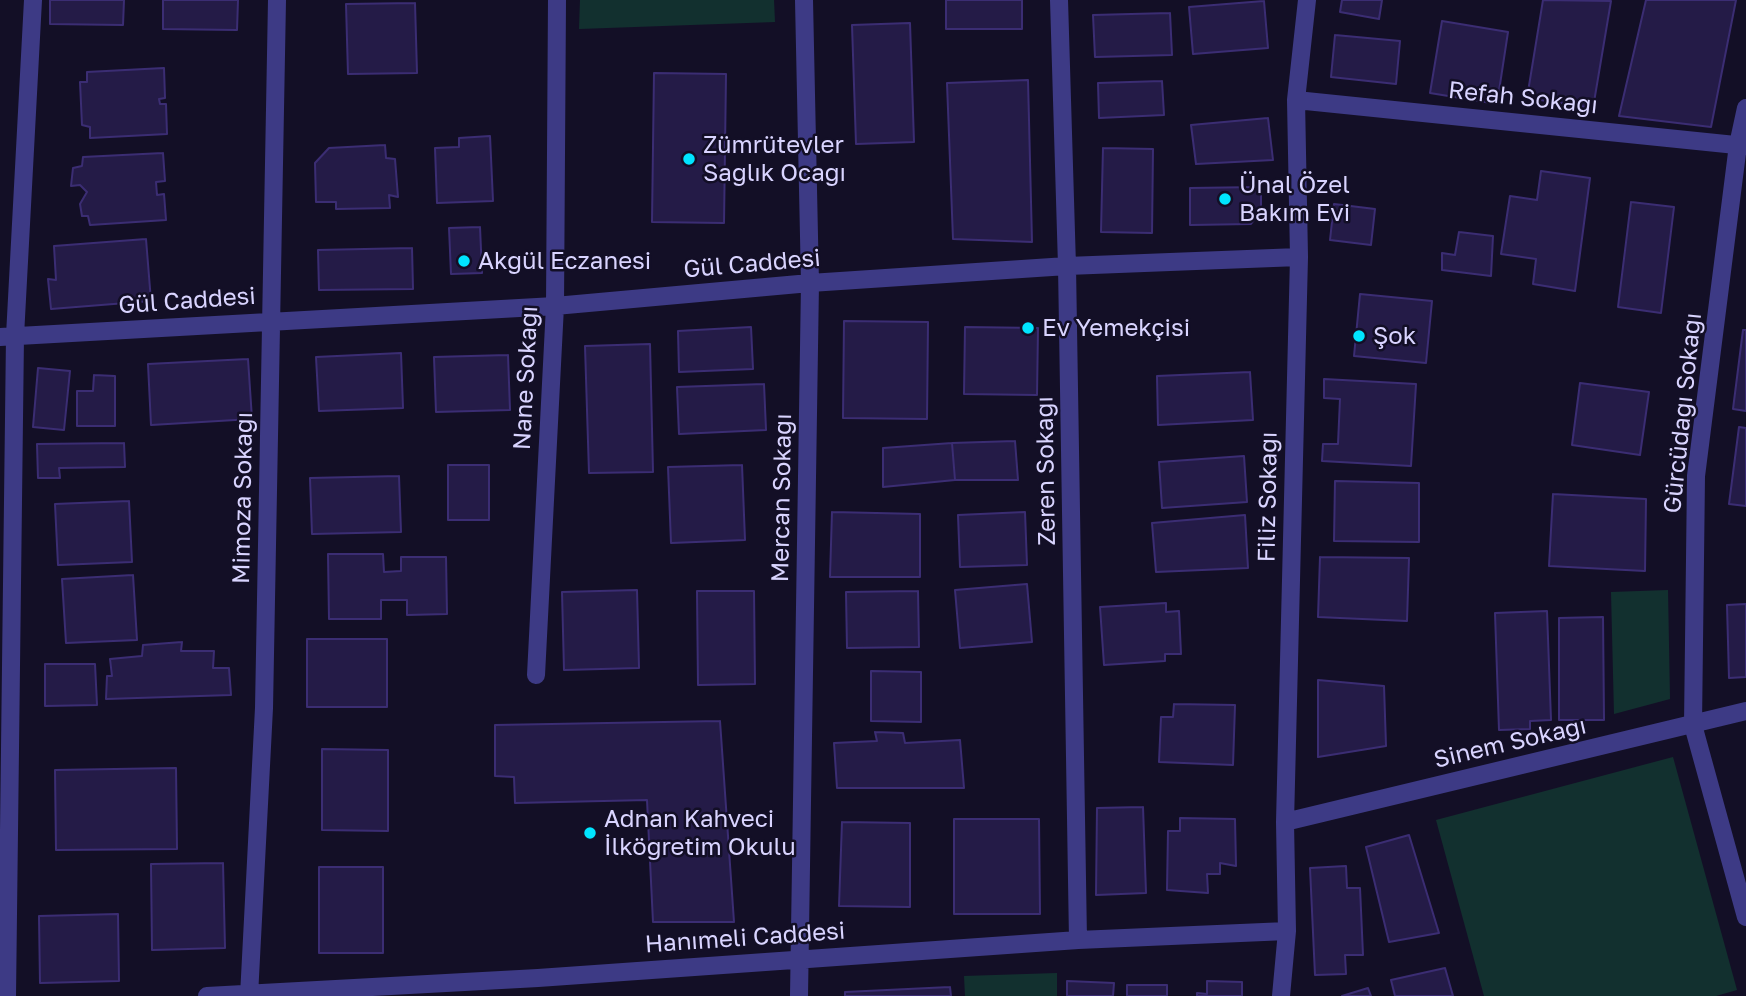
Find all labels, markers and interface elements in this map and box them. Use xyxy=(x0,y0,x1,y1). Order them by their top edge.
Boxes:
street label: Refah Sokağı xyxy=(1447,76,1599,120)
place label: Zümrütevler Sağlık Ocağı xyxy=(703,131,846,187)
marker: Zümrütevler Sağlık Ocağı xyxy=(681,151,697,167)
place label: Ünal Özel Bakım Evi xyxy=(1239,171,1350,227)
marker: Ünal Özel Bakım Evi xyxy=(1217,191,1233,207)
street label: Gül Caddesi xyxy=(682,244,822,284)
place label: Akgül Eczanesi xyxy=(478,247,651,275)
marker: Akgül Eczanesi xyxy=(456,253,472,269)
street label: Gül Caddesi xyxy=(117,282,257,320)
street label: Nane Sokağı xyxy=(508,305,544,451)
street label: Gürcüdağı Sokağı xyxy=(1658,311,1708,515)
place label: Ev Yemekçisi xyxy=(1042,314,1190,342)
marker: Ev Yemekçisi xyxy=(1020,320,1036,336)
place label: Şok xyxy=(1373,322,1416,350)
marker: Şok xyxy=(1351,328,1367,344)
street label: Zeren Sokağı xyxy=(1030,396,1062,546)
street label: Mimoza Sokağı xyxy=(227,412,259,584)
street label: Mercan Sokağı xyxy=(766,413,798,583)
street label: Filiz Sokağı xyxy=(1252,431,1284,563)
street label: Sinem Sokağı xyxy=(1431,711,1589,775)
place label: Adnan Kahveci İlköğretim Okulu xyxy=(604,805,796,861)
marker: Adnan Kahveci İlköğretim Okulu xyxy=(582,825,598,841)
street label: Hanımeli Caddesi xyxy=(644,917,846,959)

